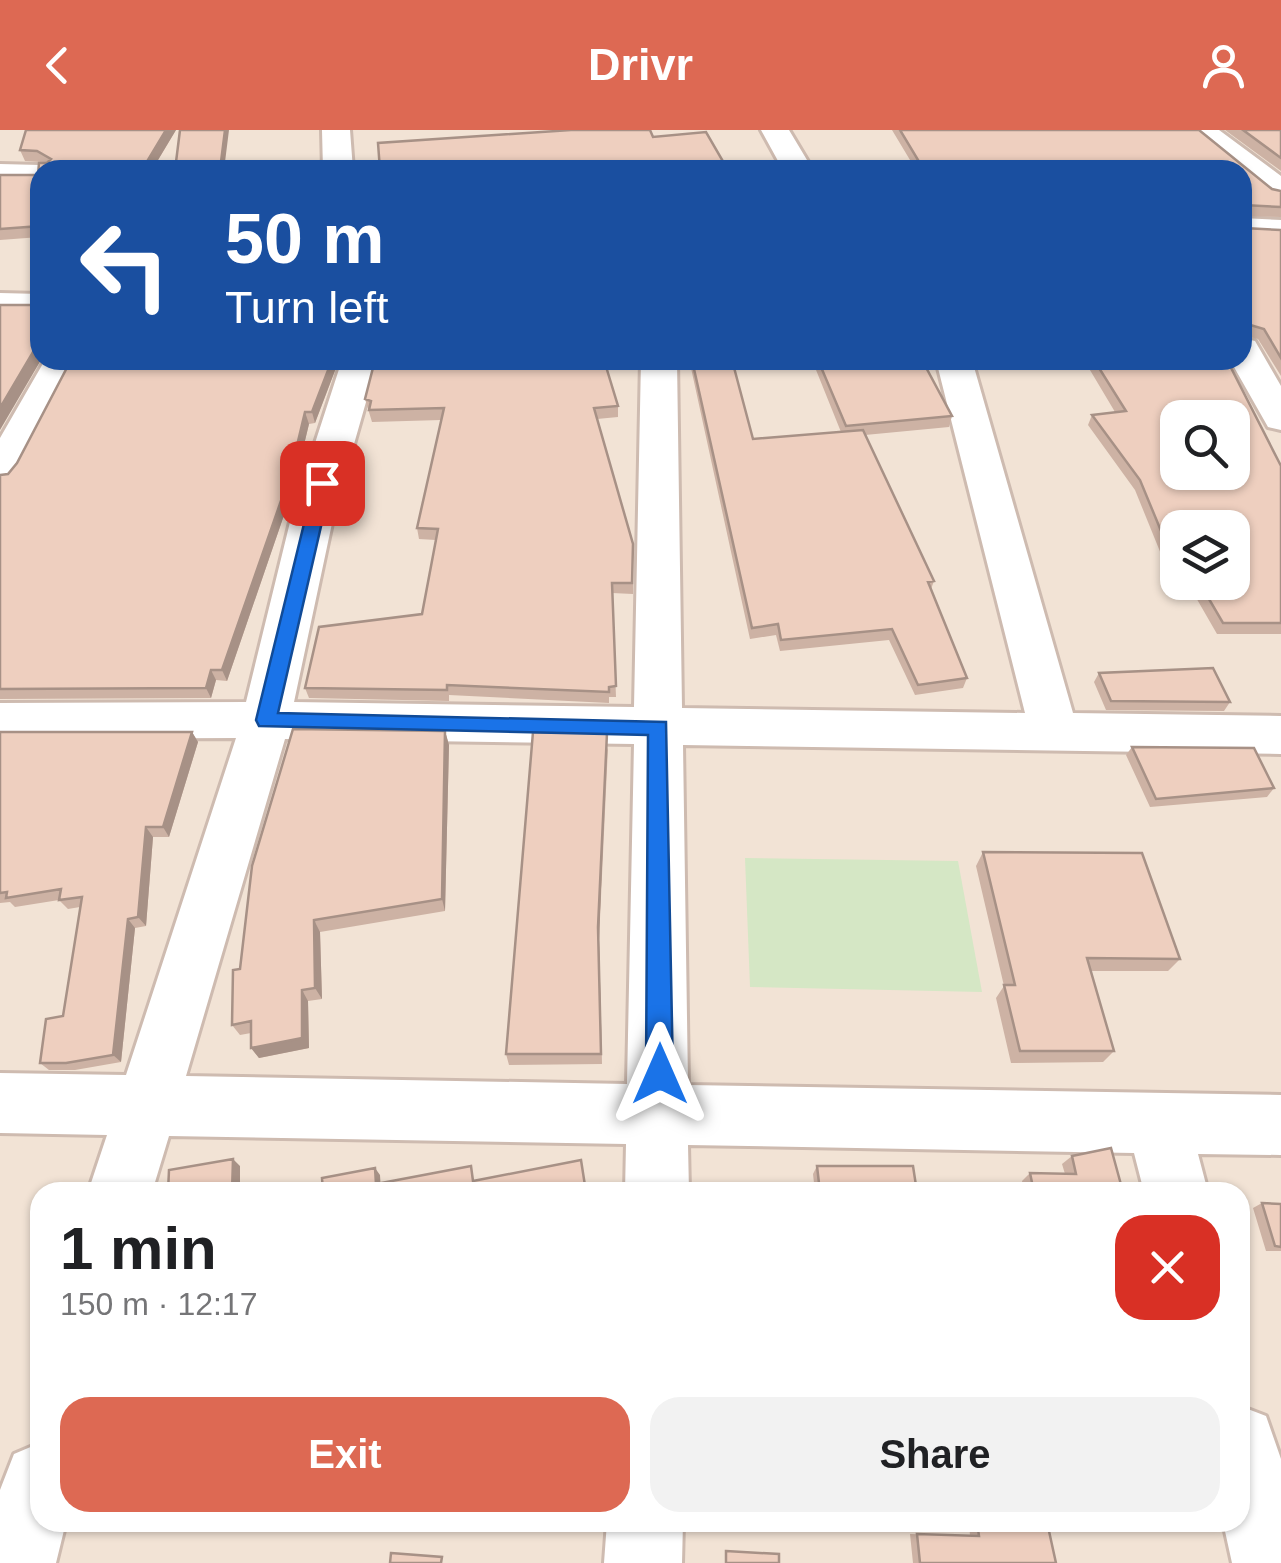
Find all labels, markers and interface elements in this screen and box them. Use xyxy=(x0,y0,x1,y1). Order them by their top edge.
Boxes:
icon: back xyxy=(30,38,85,93)
icon: person xyxy=(1196,38,1251,93)
text: Drivr xyxy=(588,39,693,90)
icon: left xyxy=(60,200,190,330)
text: 50 m xyxy=(225,200,385,278)
text: Turn left xyxy=(225,282,388,333)
map controls xyxy=(1160,400,1250,600)
button: search xyxy=(1160,400,1250,490)
pin xyxy=(280,441,365,526)
icon: arrive xyxy=(295,456,350,511)
button: layers xyxy=(1160,510,1250,600)
position arrow xyxy=(608,1022,712,1126)
text: 1 min xyxy=(60,1215,217,1282)
button: close xyxy=(1115,1215,1220,1320)
text: 150 m · 12:17 xyxy=(60,1286,257,1322)
button: Exit xyxy=(60,1397,630,1512)
button: Share xyxy=(650,1397,1220,1512)

